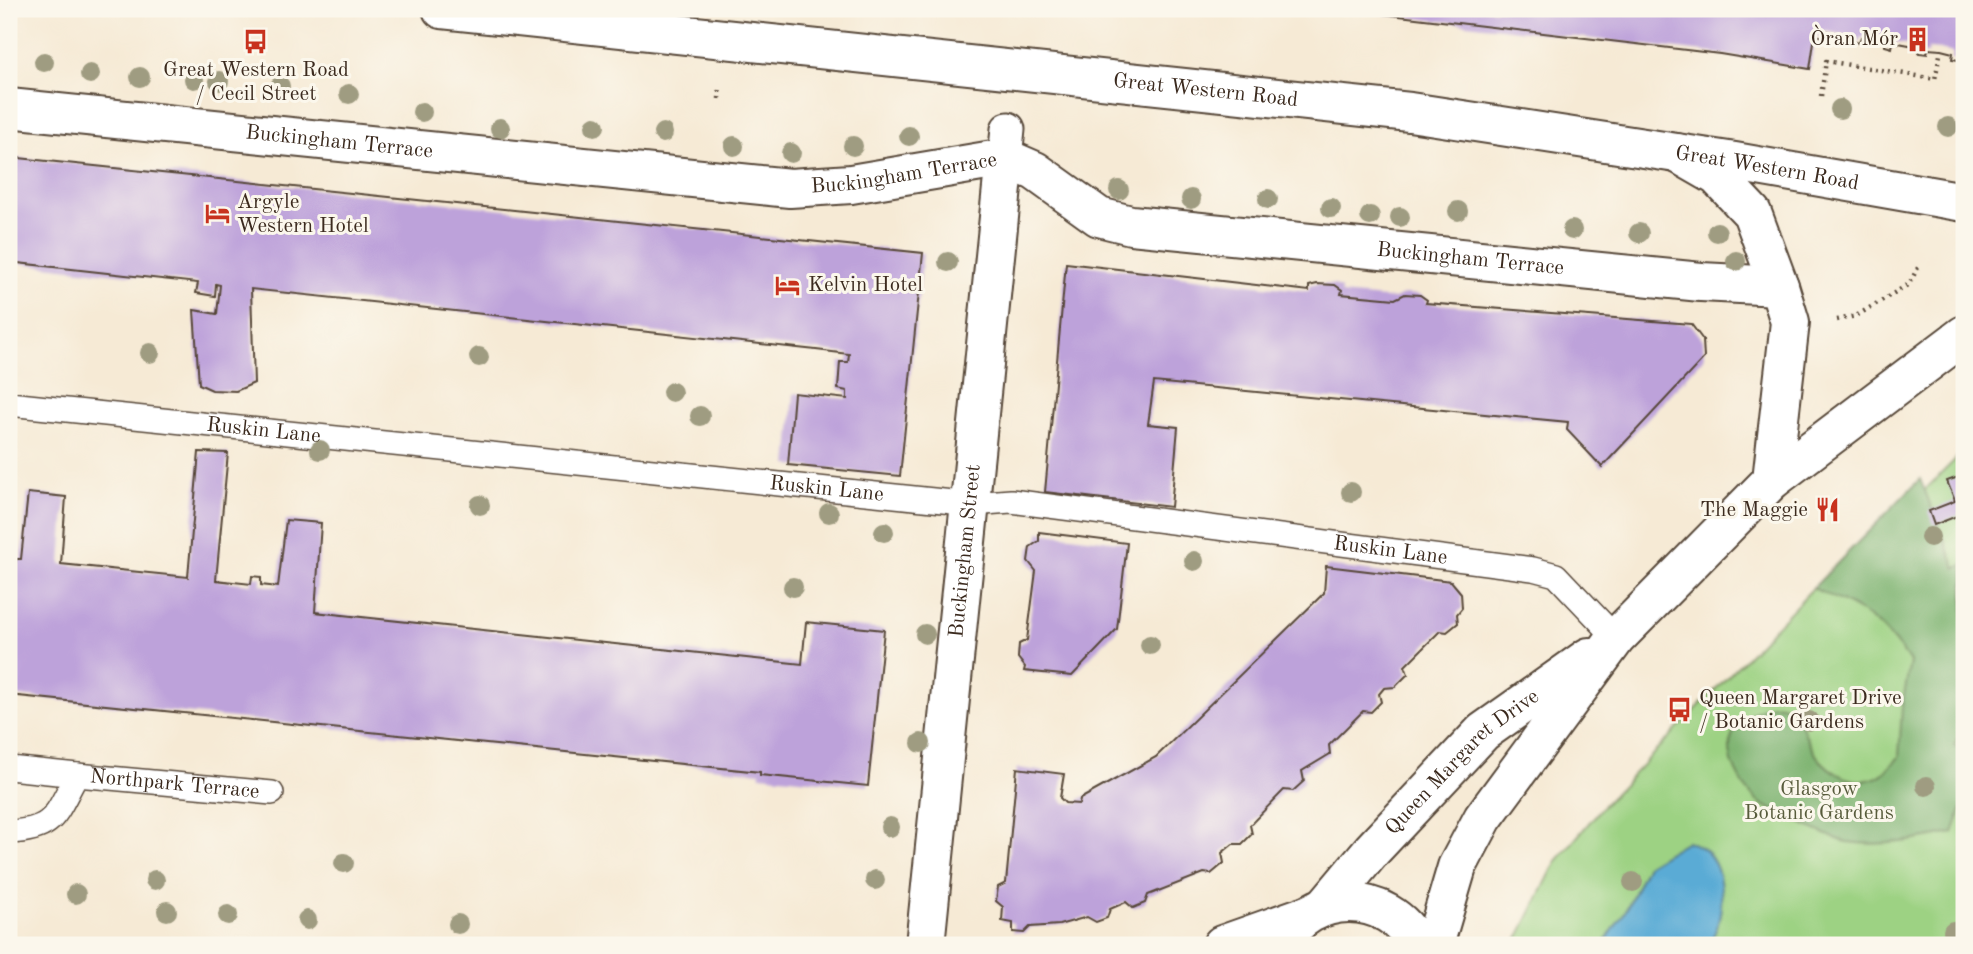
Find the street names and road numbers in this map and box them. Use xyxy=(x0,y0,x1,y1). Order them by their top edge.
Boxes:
street label: Great Western Road xyxy=(1112,70,1299,111)
street label: Buckingham Terrace xyxy=(245,122,434,162)
street label: Great Western Road xyxy=(1674,142,1861,194)
street label: Buckingham Terrace xyxy=(810,149,999,197)
street label: Buckingham Terrace xyxy=(1376,239,1565,279)
street label: Ruskin Lane xyxy=(206,414,322,447)
street label: Buckingham Street xyxy=(946,463,984,639)
street label: Ruskin Lane xyxy=(768,473,885,505)
street label: Ruskin Lane xyxy=(1332,533,1449,568)
street label: Queen Margaret Drive xyxy=(1381,685,1543,839)
street label: Northpark Terrace xyxy=(89,766,260,802)

